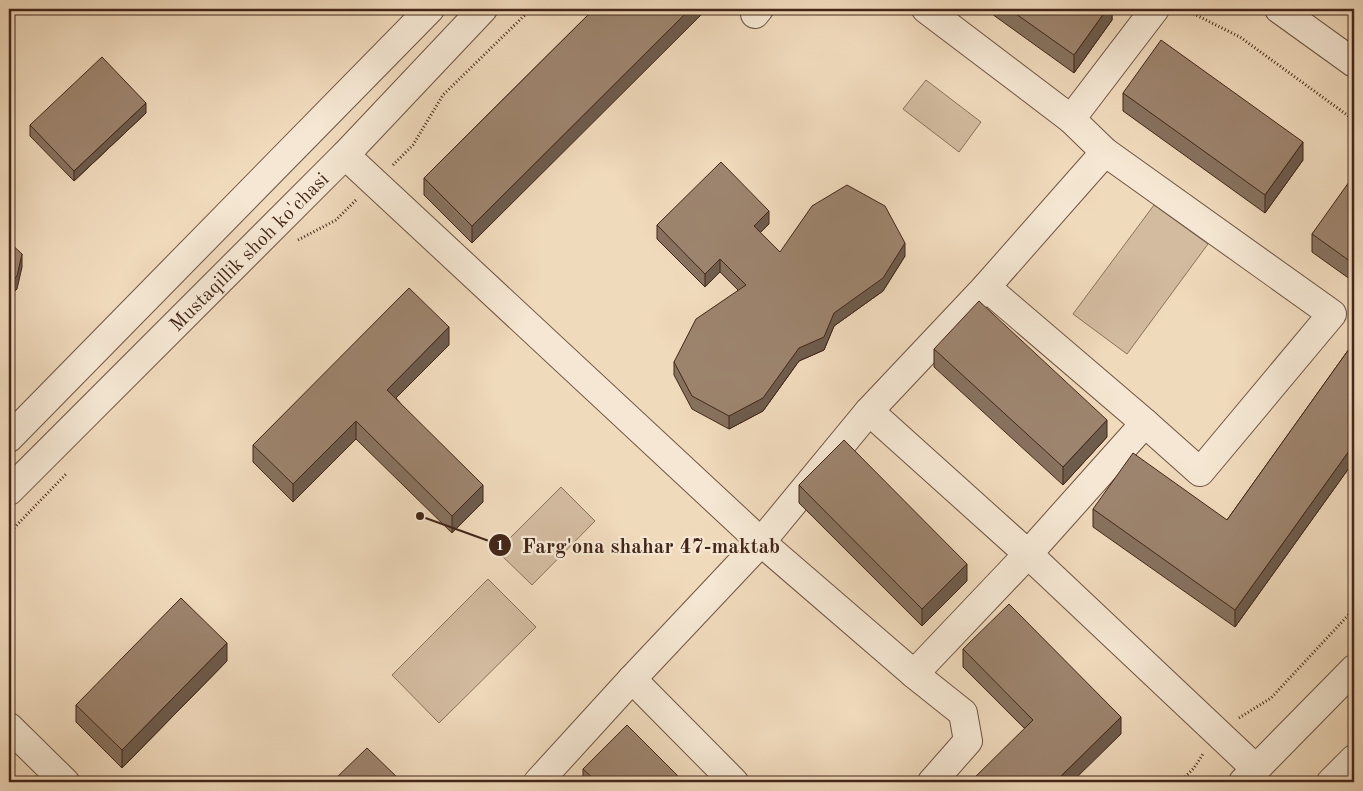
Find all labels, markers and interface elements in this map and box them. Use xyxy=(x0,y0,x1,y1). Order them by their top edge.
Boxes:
street label: Mustaqillik shoh ko'chasi xyxy=(167,169,333,336)
callout: Farg'ona shahar 47-maktab xyxy=(487,527,790,563)
text: Farg'ona shahar 47-maktab xyxy=(522,537,780,558)
text: 1 xyxy=(496,539,504,554)

